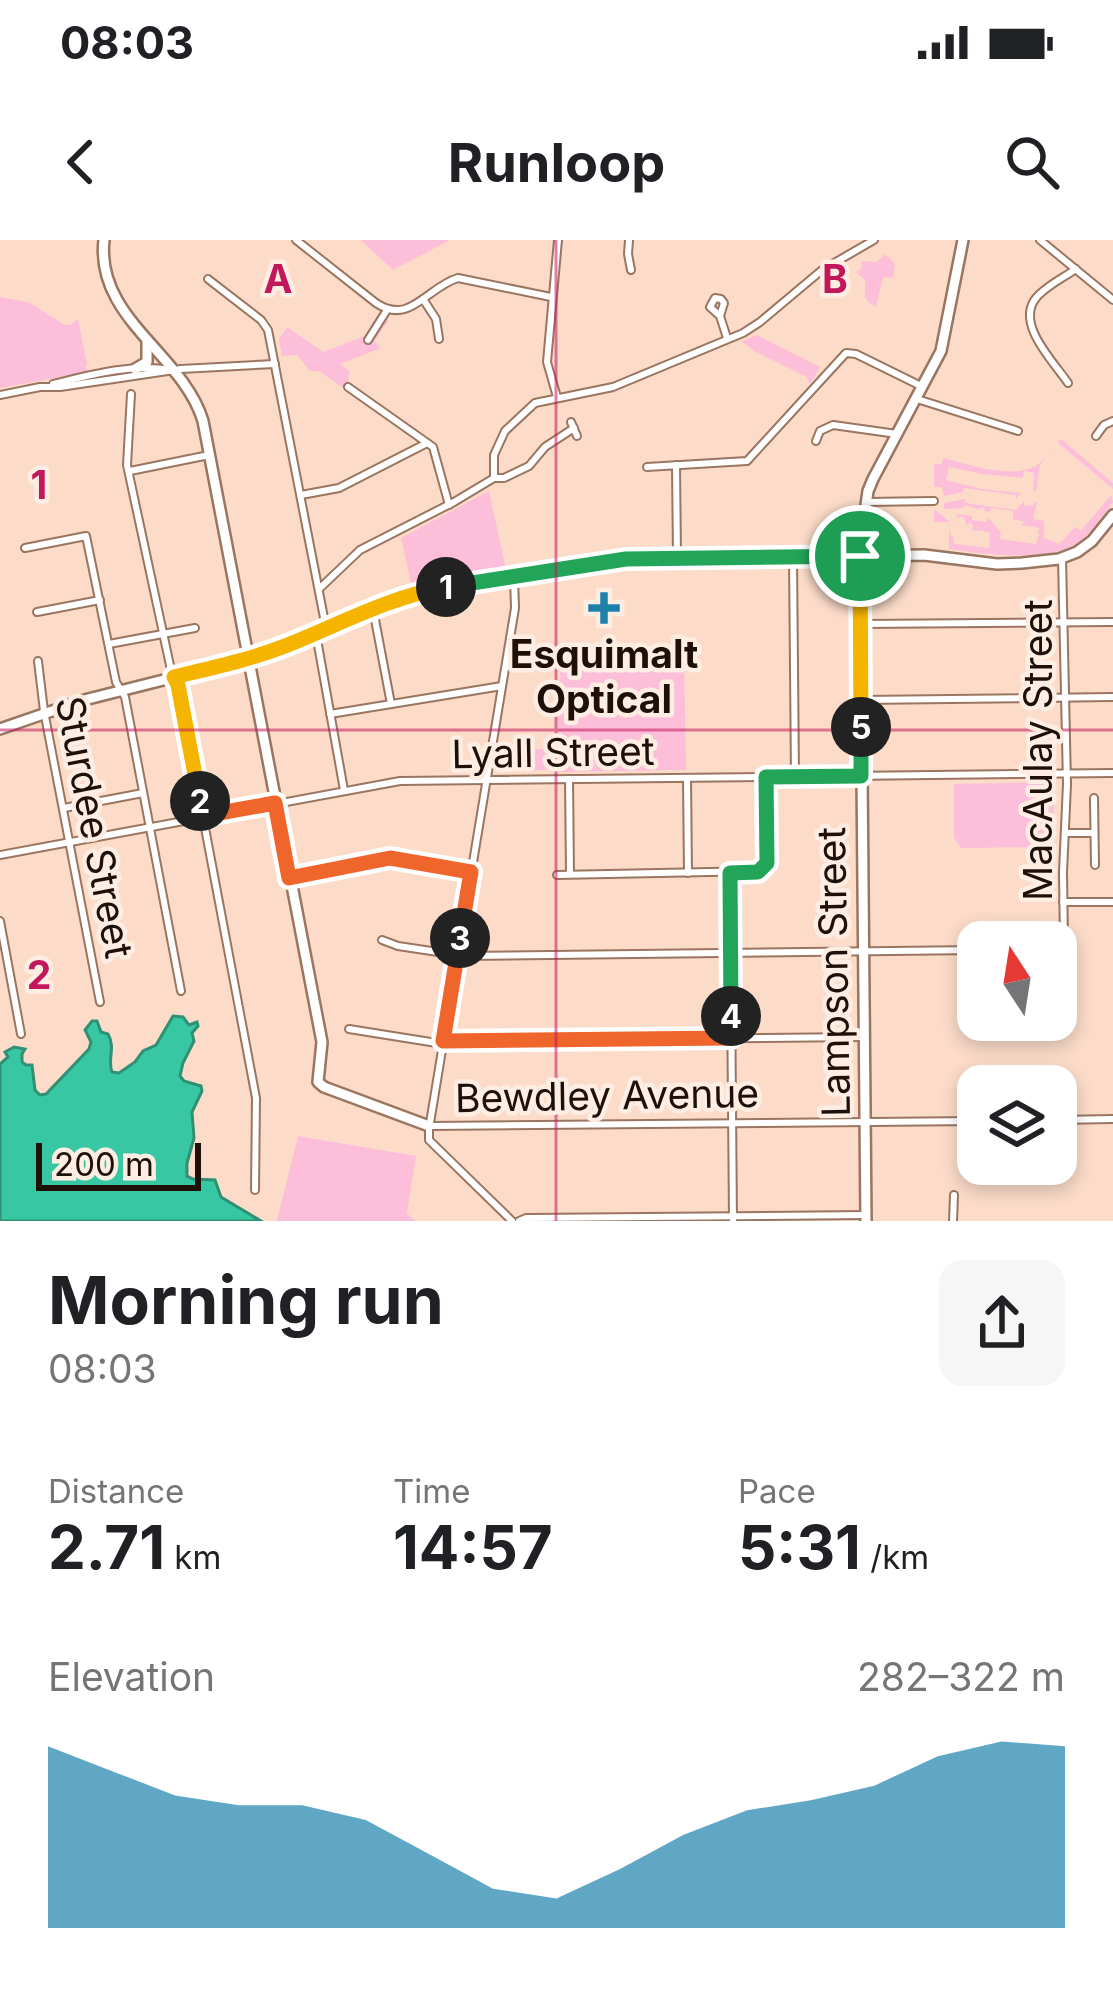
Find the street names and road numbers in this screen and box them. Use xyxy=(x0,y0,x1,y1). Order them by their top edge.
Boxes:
street label: MacAulay Street xyxy=(1014,599,1061,901)
street label: Sturdee Street xyxy=(47,692,143,962)
street label: Lyall Street xyxy=(451,727,655,777)
street label: Lampson Street xyxy=(807,827,859,1117)
street label: Bewdley Avenue xyxy=(455,1069,759,1121)

